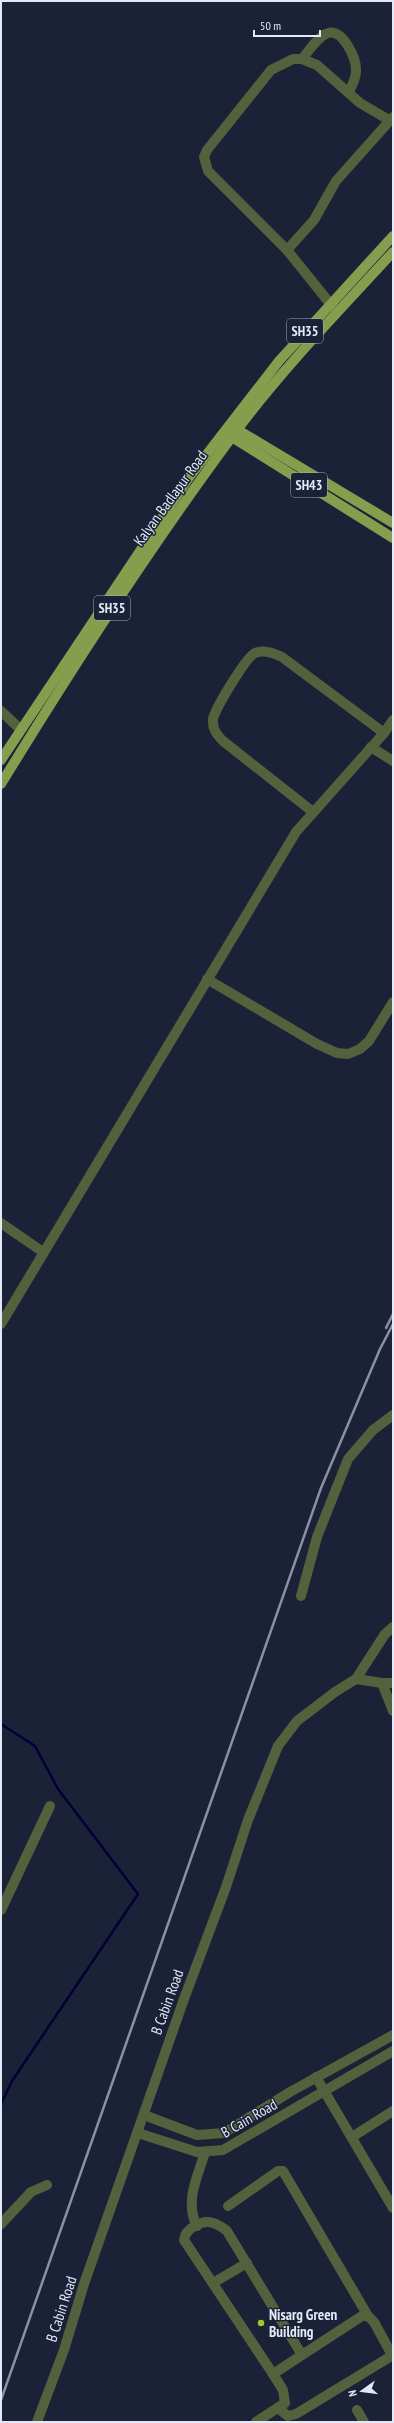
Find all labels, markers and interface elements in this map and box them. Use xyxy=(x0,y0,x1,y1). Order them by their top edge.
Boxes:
scale bar xyxy=(254,12,320,38)
text: 50 m xyxy=(260,18,281,33)
road number: SH35 xyxy=(287,319,323,343)
street label: Kalyan Badlapur Road xyxy=(129,447,211,549)
road number: SH43 xyxy=(291,473,327,497)
road number: SH35 xyxy=(94,596,130,620)
street label: B Cabin Road xyxy=(146,1967,188,2037)
street label: B Cain Road xyxy=(218,2094,280,2142)
street label: B Cabin Road xyxy=(41,2274,81,2344)
place label: Nisarg Green Building xyxy=(269,2305,338,2341)
marker: Nisarg Green Building xyxy=(256,2318,266,2328)
north arrow xyxy=(342,2371,382,2411)
text: N xyxy=(345,2389,360,2398)

